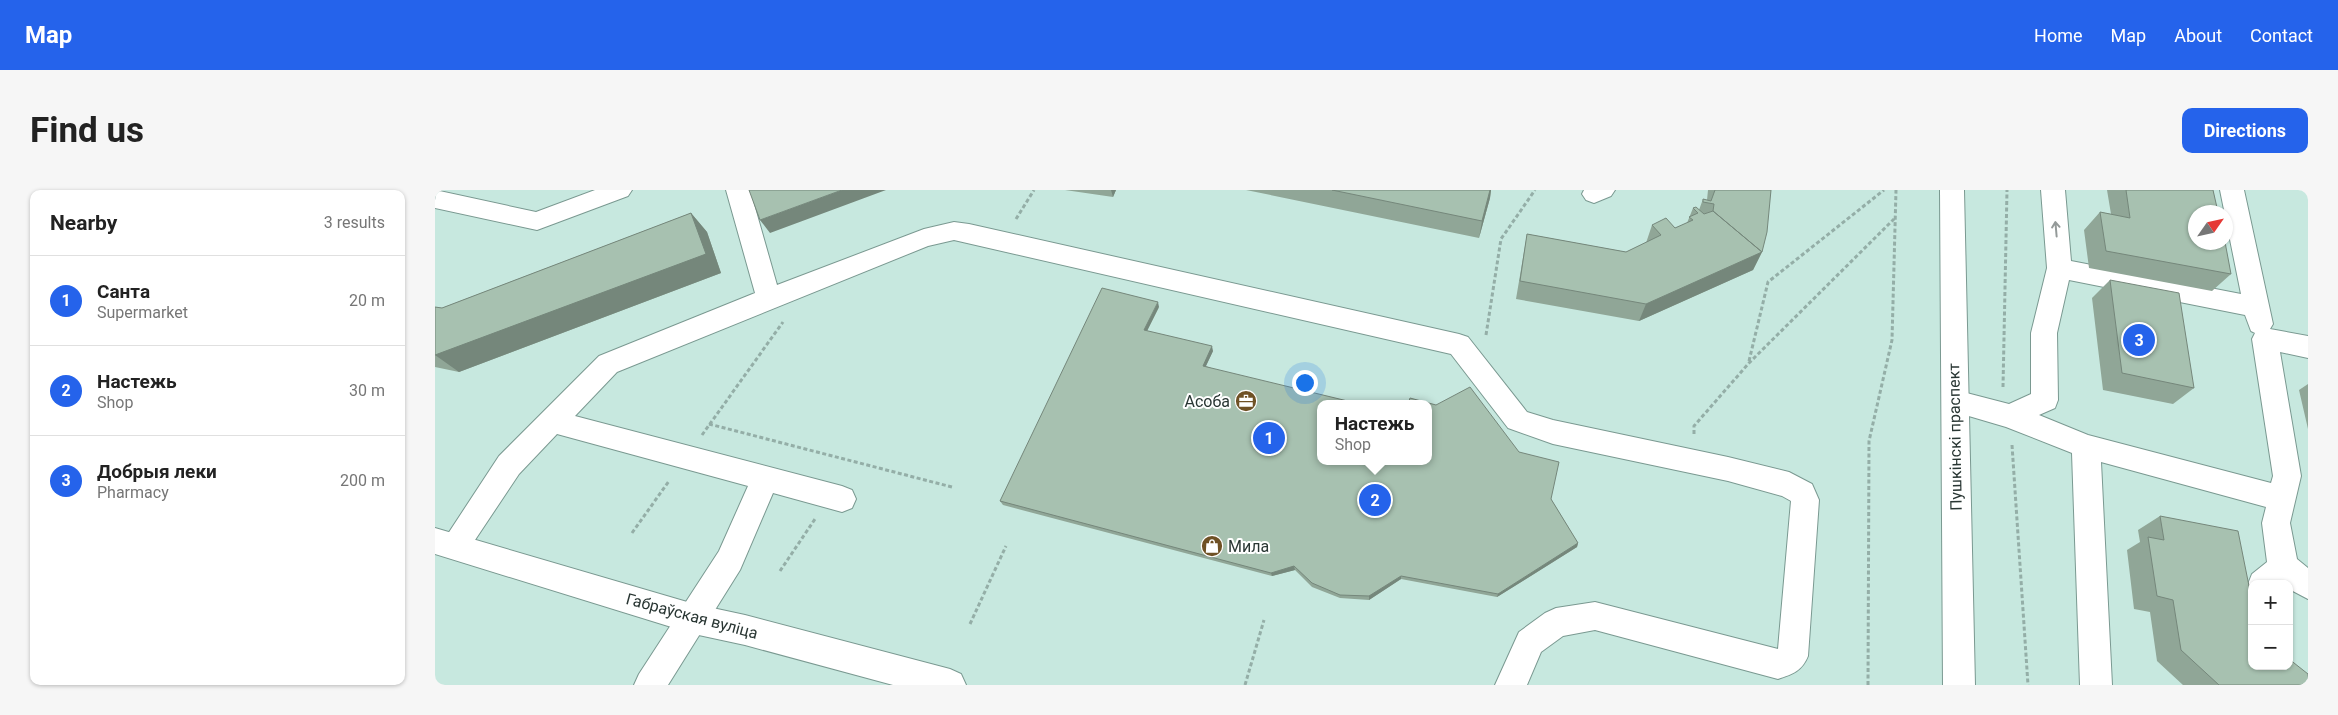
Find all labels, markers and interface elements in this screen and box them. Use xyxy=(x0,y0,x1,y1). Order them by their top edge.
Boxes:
text: Map xyxy=(25,21,72,49)
text: Home xyxy=(2034,25,2083,46)
text: Map xyxy=(2111,25,2146,46)
text: About xyxy=(2174,25,2222,46)
text: Contact xyxy=(2250,25,2313,46)
button: Directions xyxy=(2182,108,2308,153)
text: Find us xyxy=(30,110,144,151)
north arrow xyxy=(2188,205,2233,250)
text: Nearby xyxy=(50,211,117,235)
text: 3 results xyxy=(324,213,385,232)
one-way arrow xyxy=(2051,221,2061,237)
text: Санта xyxy=(97,280,150,303)
text: 1 xyxy=(61,291,71,310)
text: 20 m xyxy=(349,291,385,310)
text: Supermarket xyxy=(97,303,188,322)
pin: 3 xyxy=(2123,321,2155,359)
street label: Пушкінскі праспект xyxy=(1944,363,1966,511)
text: Настежь xyxy=(97,370,177,393)
your location xyxy=(1292,370,1318,396)
text: 2 xyxy=(61,381,71,400)
text: 30 m xyxy=(349,381,385,400)
office icon: Асоба xyxy=(1234,389,1258,413)
place label: Асоба xyxy=(1185,392,1230,411)
text: Shop xyxy=(97,393,133,412)
popup xyxy=(1317,400,1432,465)
text: Настежь xyxy=(1335,412,1414,435)
pin: 1 xyxy=(1253,419,1285,457)
text: Shop xyxy=(1335,435,1371,454)
text: Добрыя леки xyxy=(97,460,217,483)
text: 3 xyxy=(61,471,71,490)
text: 200 m xyxy=(340,471,385,490)
pin: 2 xyxy=(1359,481,1391,519)
text: Pharmacy xyxy=(97,483,169,502)
shop icon: Мила xyxy=(1200,534,1224,558)
place label: Мила xyxy=(1228,537,1269,556)
map controls xyxy=(2248,580,2293,670)
button: + xyxy=(2248,580,2293,625)
street label: Габраўская вуліца xyxy=(624,589,760,643)
button: − xyxy=(2248,625,2293,670)

